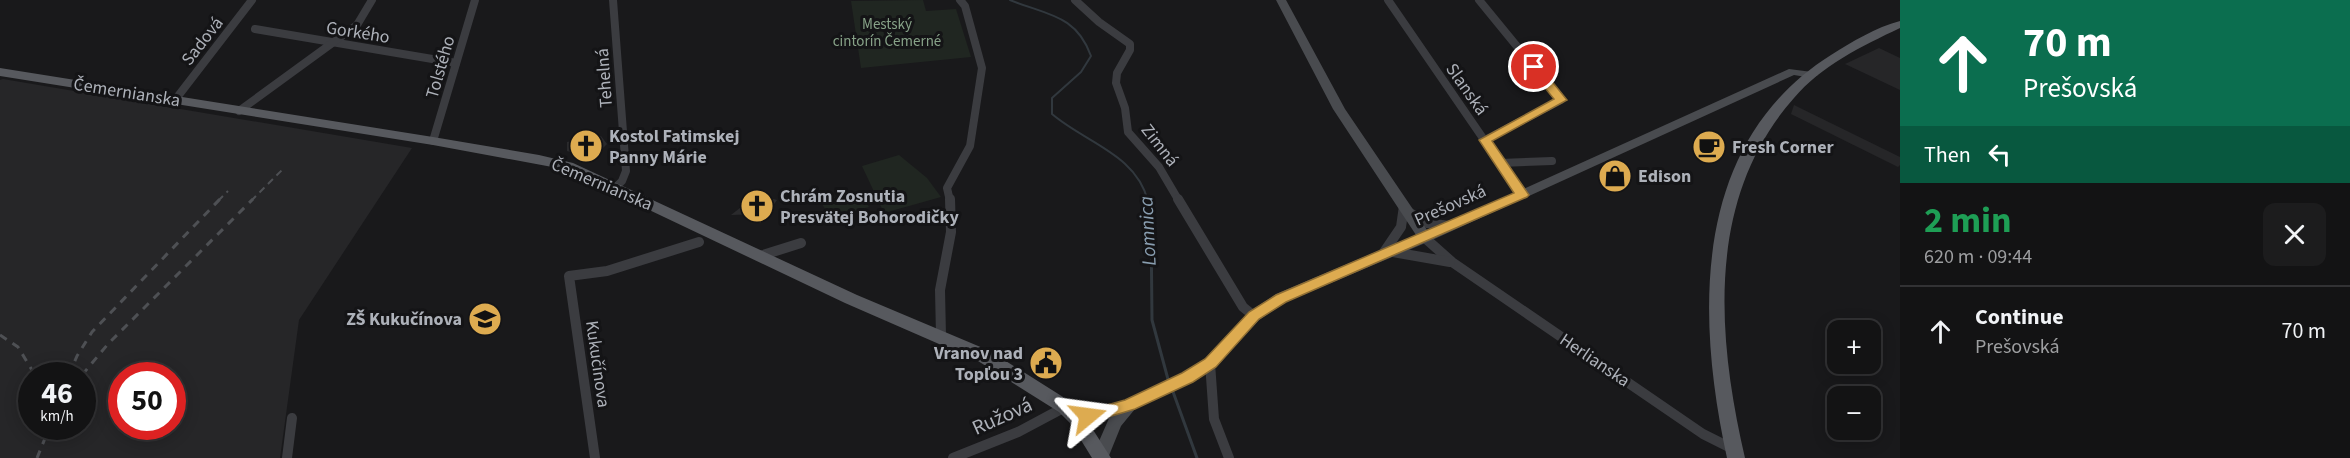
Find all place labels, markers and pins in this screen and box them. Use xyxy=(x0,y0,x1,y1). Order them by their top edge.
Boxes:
pin xyxy=(1508,41,1559,92)
place label: Kostol Fatimskej Panny Márie xyxy=(609,124,739,170)
church icon: Kostol Fatimskej Panny Márie xyxy=(568,128,604,164)
cafe icon: Fresh Corner xyxy=(1691,129,1727,165)
place label: Fresh Corner xyxy=(1732,135,1834,160)
shop icon: Edison xyxy=(1597,158,1633,194)
place label: Edison xyxy=(1638,164,1691,189)
place label: Chrám Zosnutia Presvätej Bohorodičky xyxy=(780,184,959,230)
church icon: Chrám Zosnutia Presvätej Bohorodičky xyxy=(739,188,775,224)
school or university icon: ZŠ Kukučínova xyxy=(467,301,503,337)
place label: ZŠ Kukučínova xyxy=(346,307,462,332)
place label: Vranov nad Topľou 3 xyxy=(933,341,1023,387)
public building icon: Vranov nad Topľou 3 xyxy=(1028,345,1064,381)

